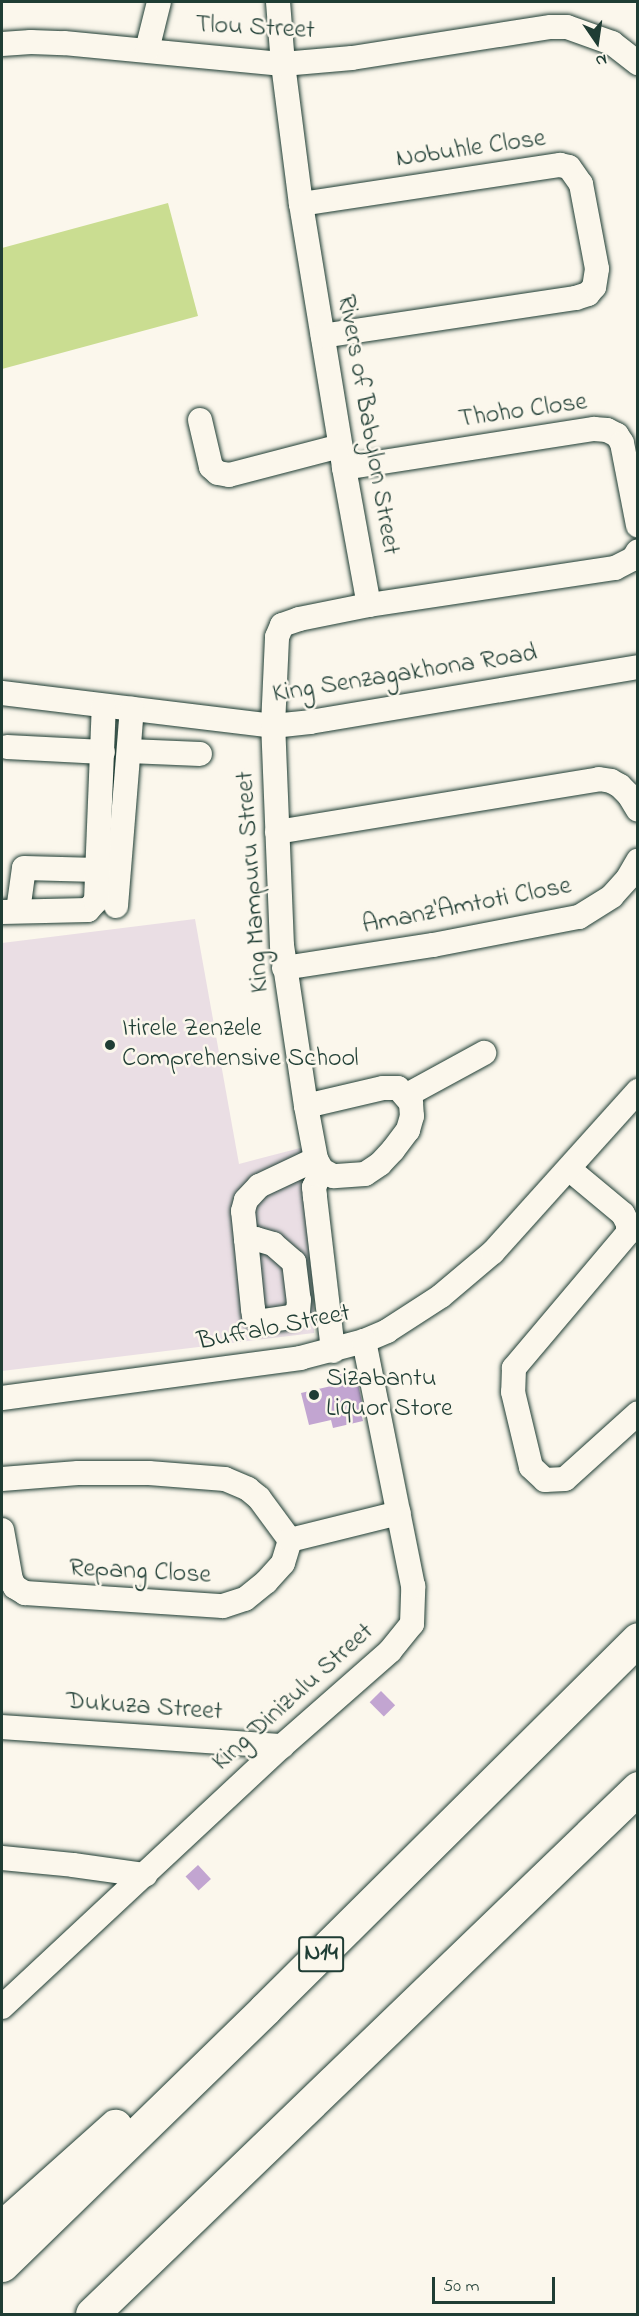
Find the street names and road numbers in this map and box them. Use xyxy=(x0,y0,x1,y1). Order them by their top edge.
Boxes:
street label: Tlou Street xyxy=(194,10,316,48)
street label: Nobuhle Close xyxy=(394,124,548,176)
street label: Rivers of Babylon Street xyxy=(329,292,405,558)
street label: Thoho Close xyxy=(457,388,589,436)
street label: King Senzagakhona Road xyxy=(271,639,539,711)
street label: King Mampuru Street xyxy=(231,770,277,994)
street label: Amanz'Amtoti Close xyxy=(360,871,574,943)
street label: Buffalo Street xyxy=(195,1299,353,1359)
street label: Repang Close xyxy=(68,1554,212,1592)
street label: King Dinizulu Street xyxy=(207,1617,381,1779)
street label: Dukuza Street xyxy=(65,1687,223,1729)
road number: N14 xyxy=(297,1933,345,1975)

